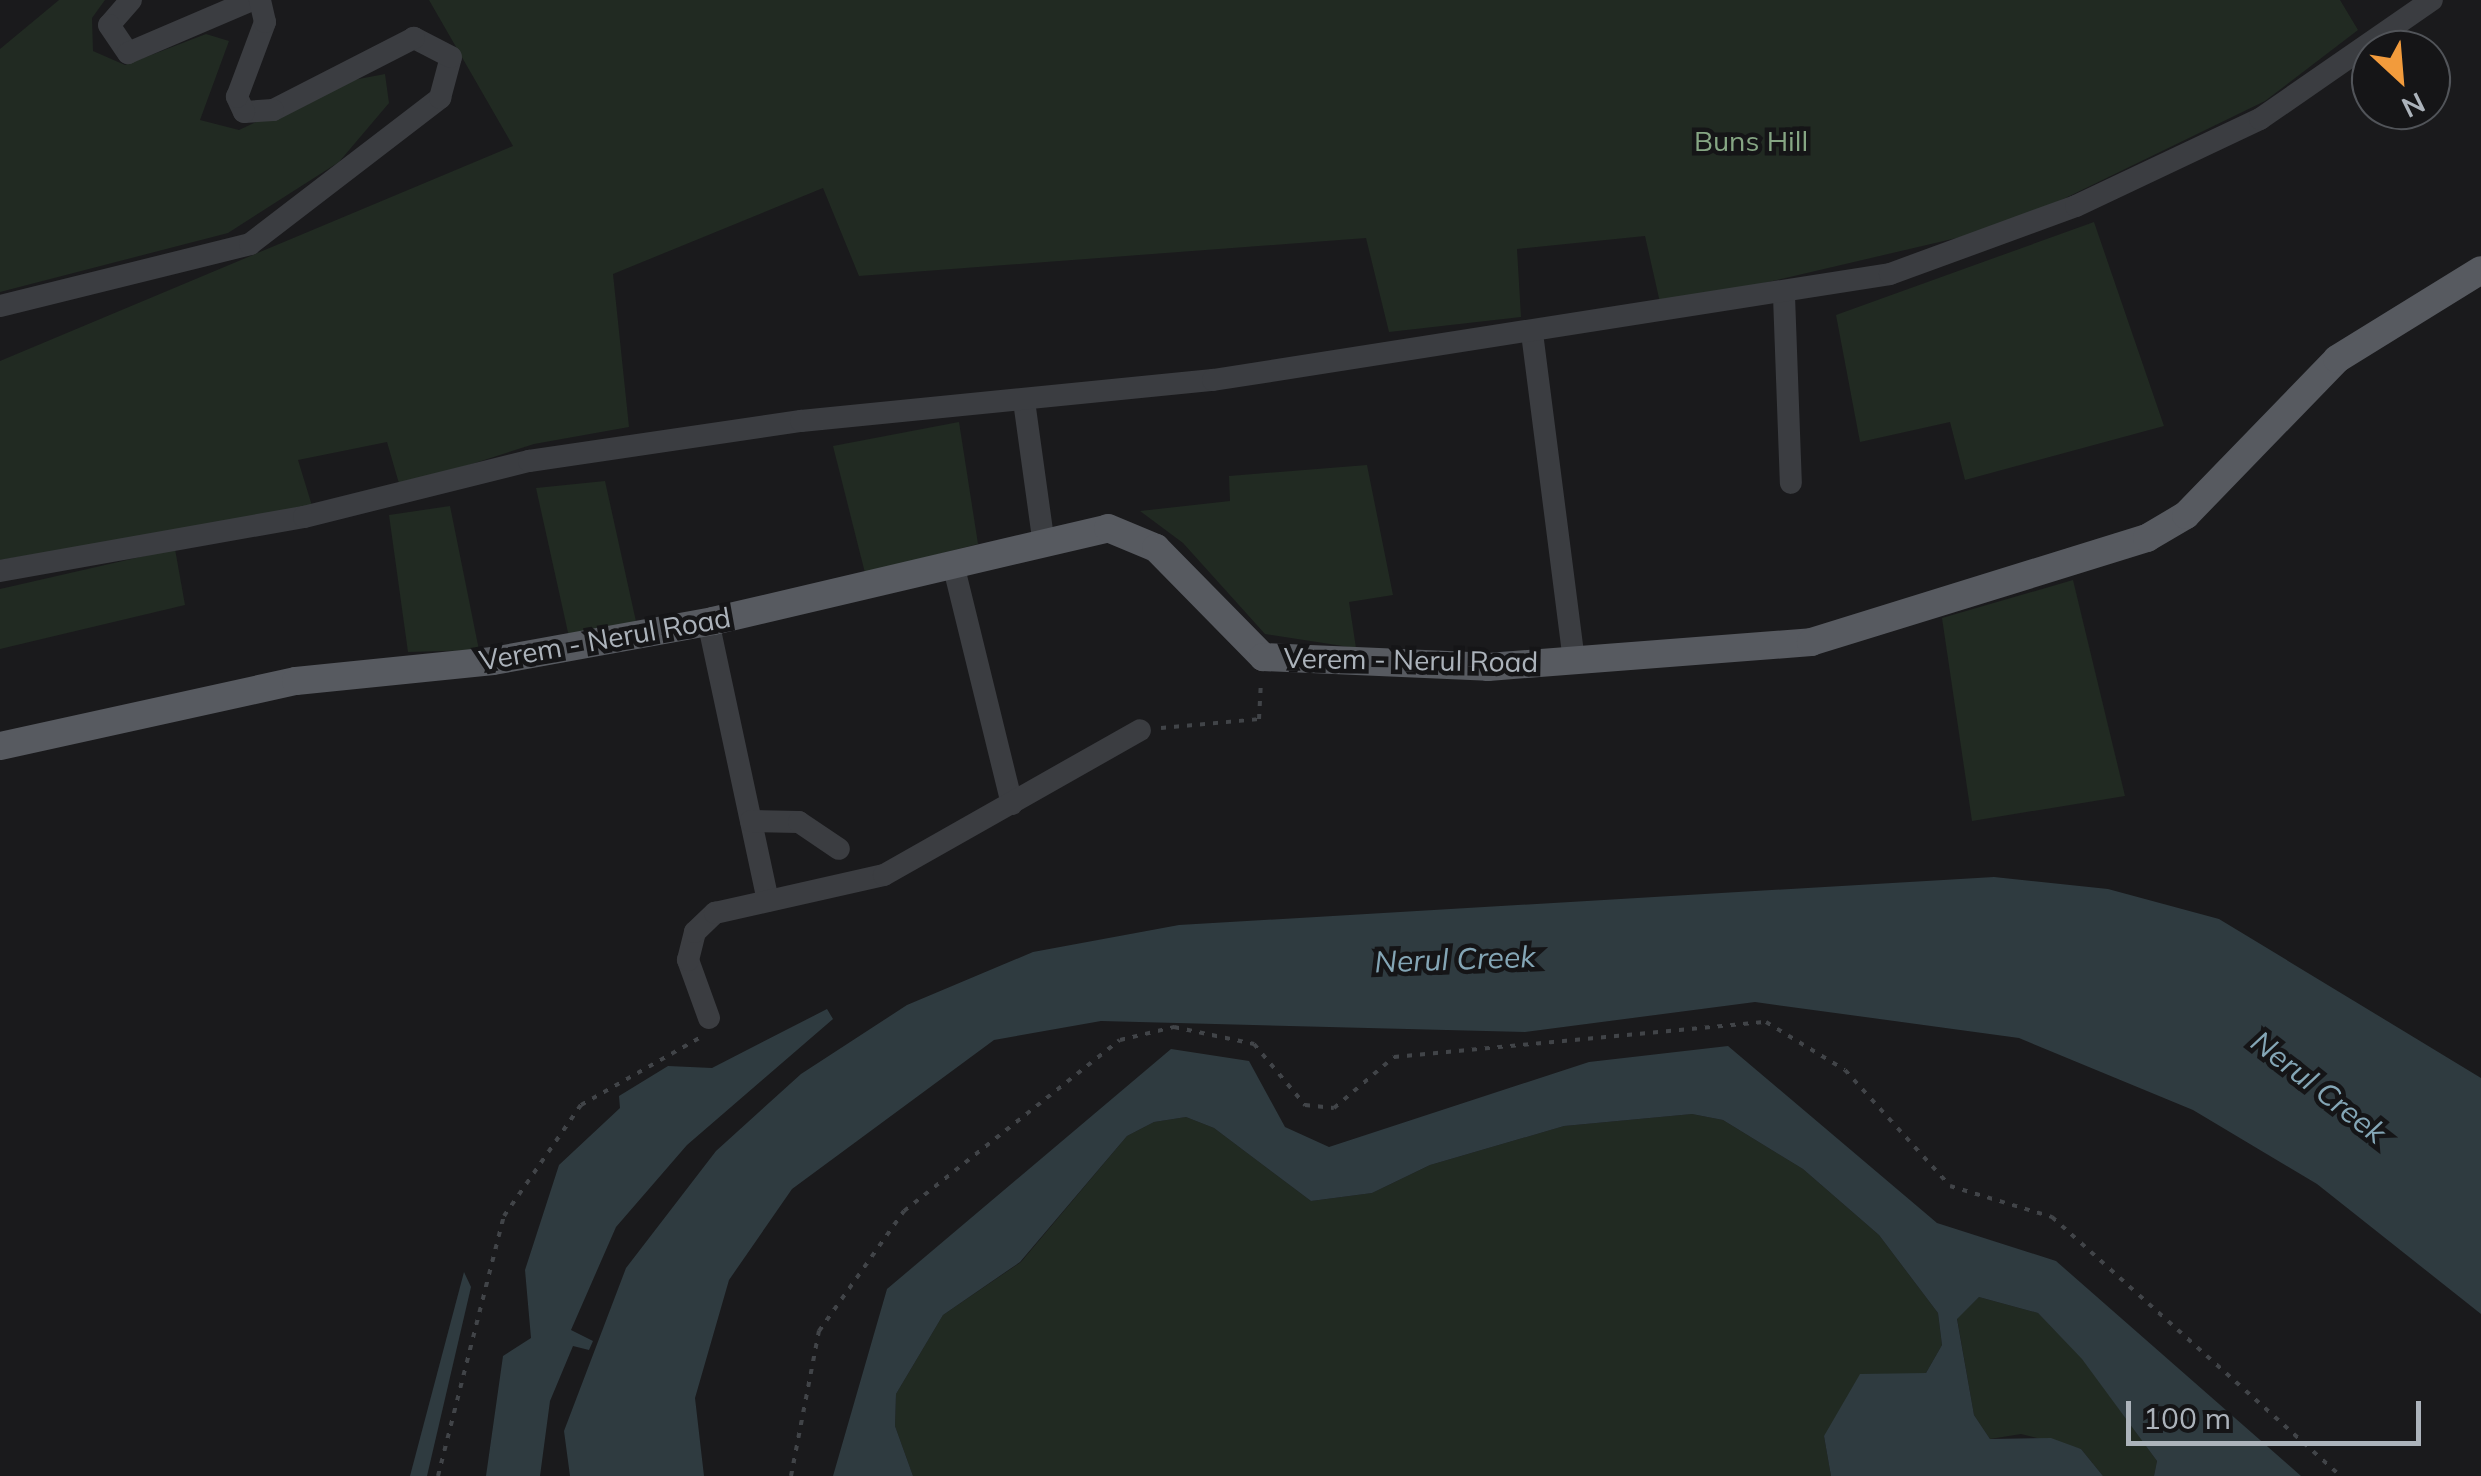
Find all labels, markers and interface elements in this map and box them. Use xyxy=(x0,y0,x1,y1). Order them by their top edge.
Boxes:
north arrow xyxy=(2351,30,2451,130)
text: N xyxy=(2396,85,2431,126)
park label: Buns Hill xyxy=(1694,124,1808,158)
street label: Verem - Nerul Road xyxy=(477,600,733,678)
street label: Verem - Nerul Road xyxy=(1283,641,1539,679)
water label: Nerul Creek xyxy=(1374,938,1536,980)
water label: Nerul Creek xyxy=(2244,1023,2394,1151)
scale bar xyxy=(2131,1381,2426,1443)
text: 100 m xyxy=(2143,1399,2231,1437)

